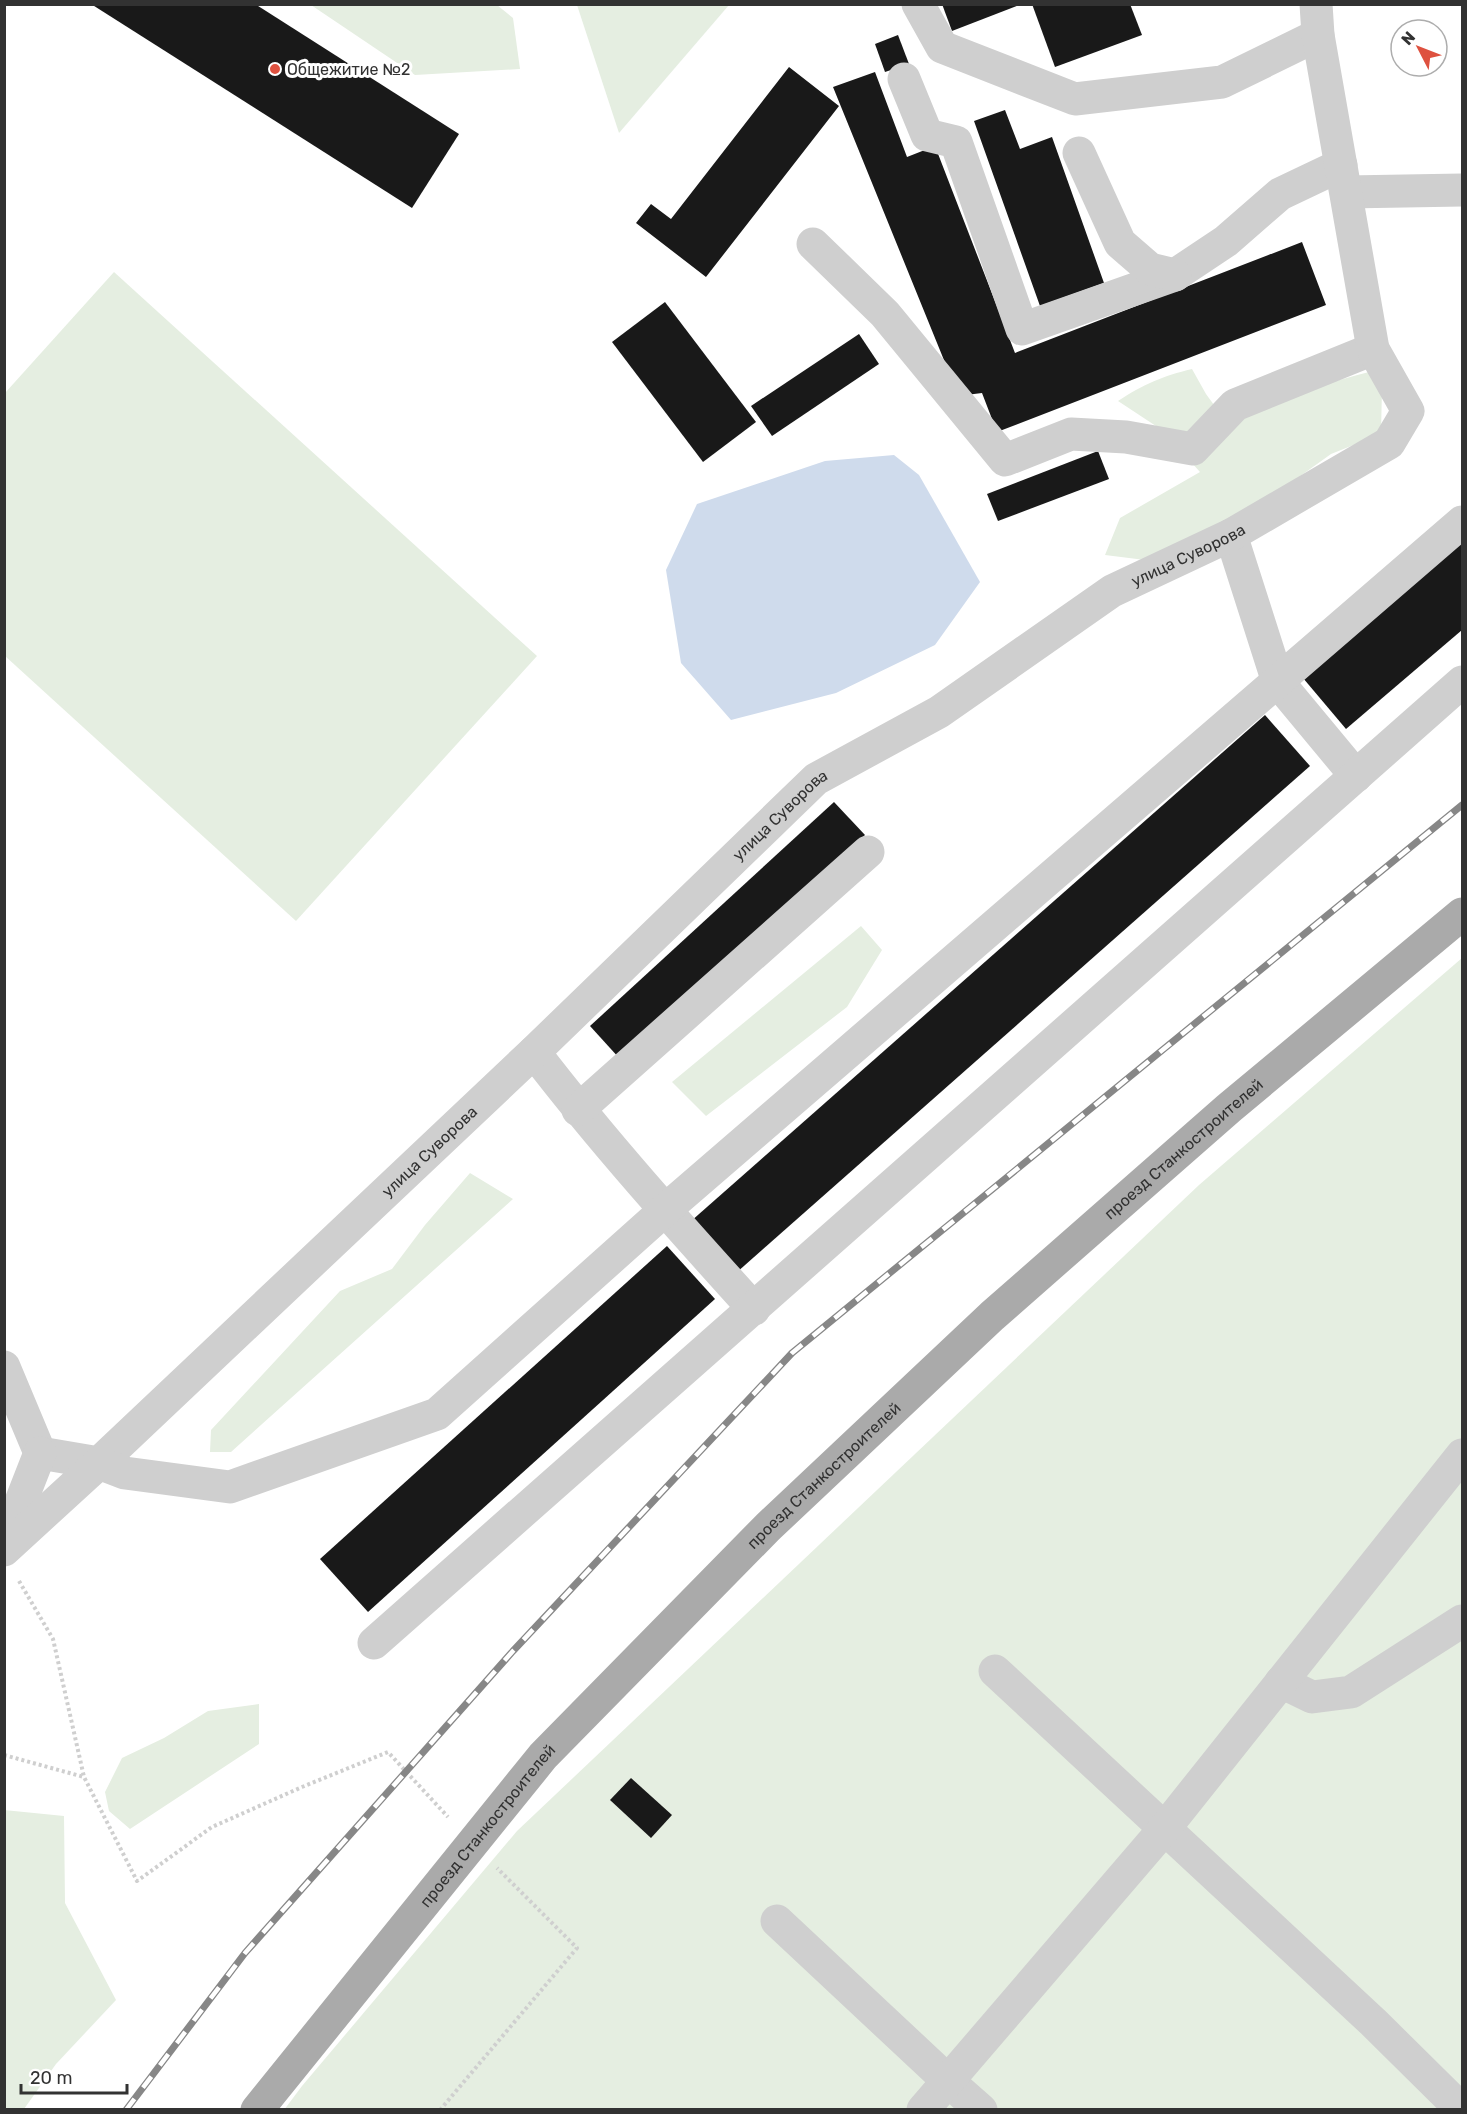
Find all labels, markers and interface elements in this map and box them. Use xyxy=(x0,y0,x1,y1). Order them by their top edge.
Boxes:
north arrow xyxy=(1389,18,1449,78)
text: N xyxy=(1397,28,1419,49)
place label: Общежитие №2 xyxy=(287,60,410,79)
marker: Общежитие №2 xyxy=(268,62,282,76)
street label: улица Суворова xyxy=(1128,519,1248,590)
street label: улица Суворова xyxy=(728,765,830,864)
street label: проезд Станкостроителей xyxy=(1100,1074,1267,1223)
street label: улица Суворова xyxy=(377,1102,481,1201)
street label: проезд Станкостроителей xyxy=(743,1398,904,1552)
street label: проезд Станкостроителей xyxy=(415,1740,559,1911)
scale bar xyxy=(21,2057,128,2095)
text: 20 m xyxy=(30,2067,72,2089)

